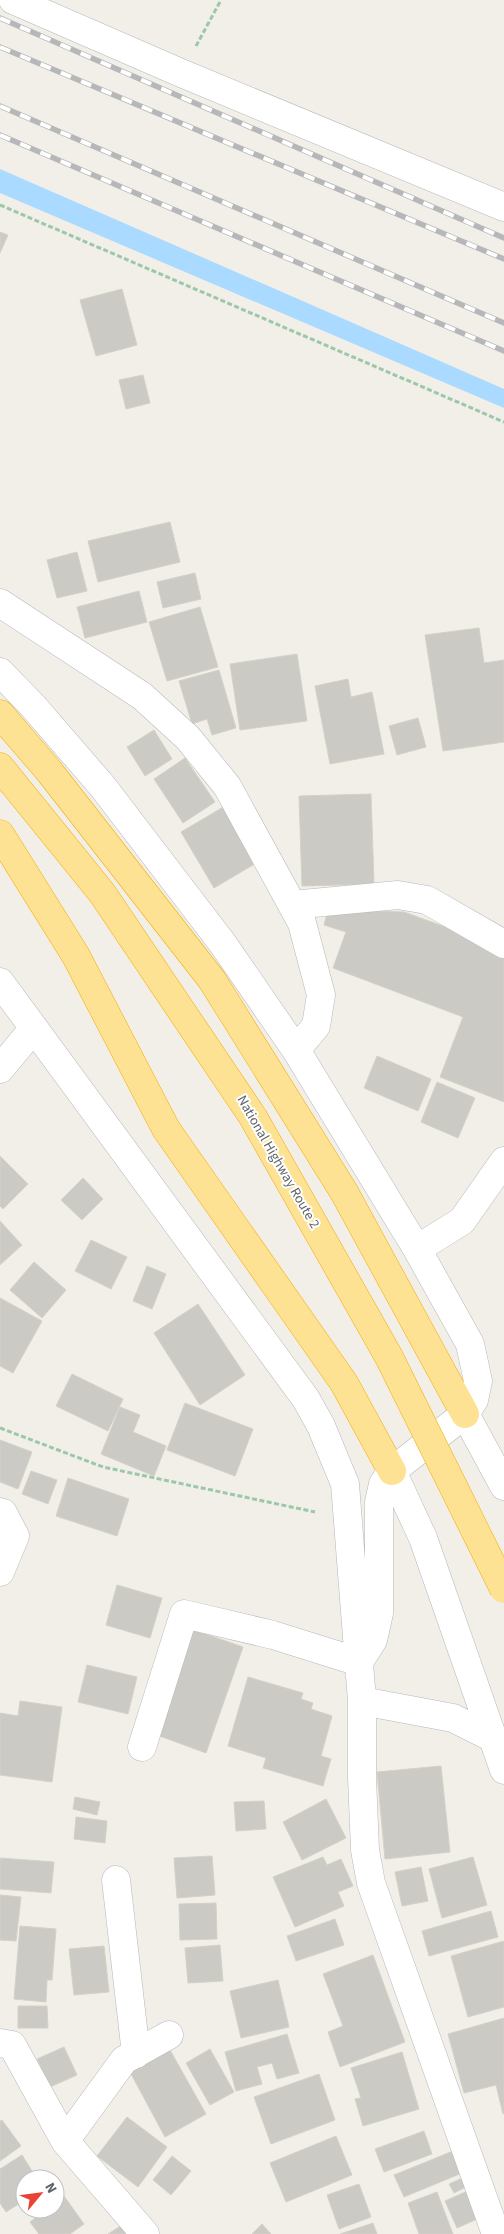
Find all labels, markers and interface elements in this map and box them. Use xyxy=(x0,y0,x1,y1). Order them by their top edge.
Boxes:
street label: National Highway Route 2 xyxy=(232,1092,324,1232)
north arrow xyxy=(15,2169,65,2219)
text: N xyxy=(39,2179,61,2197)

